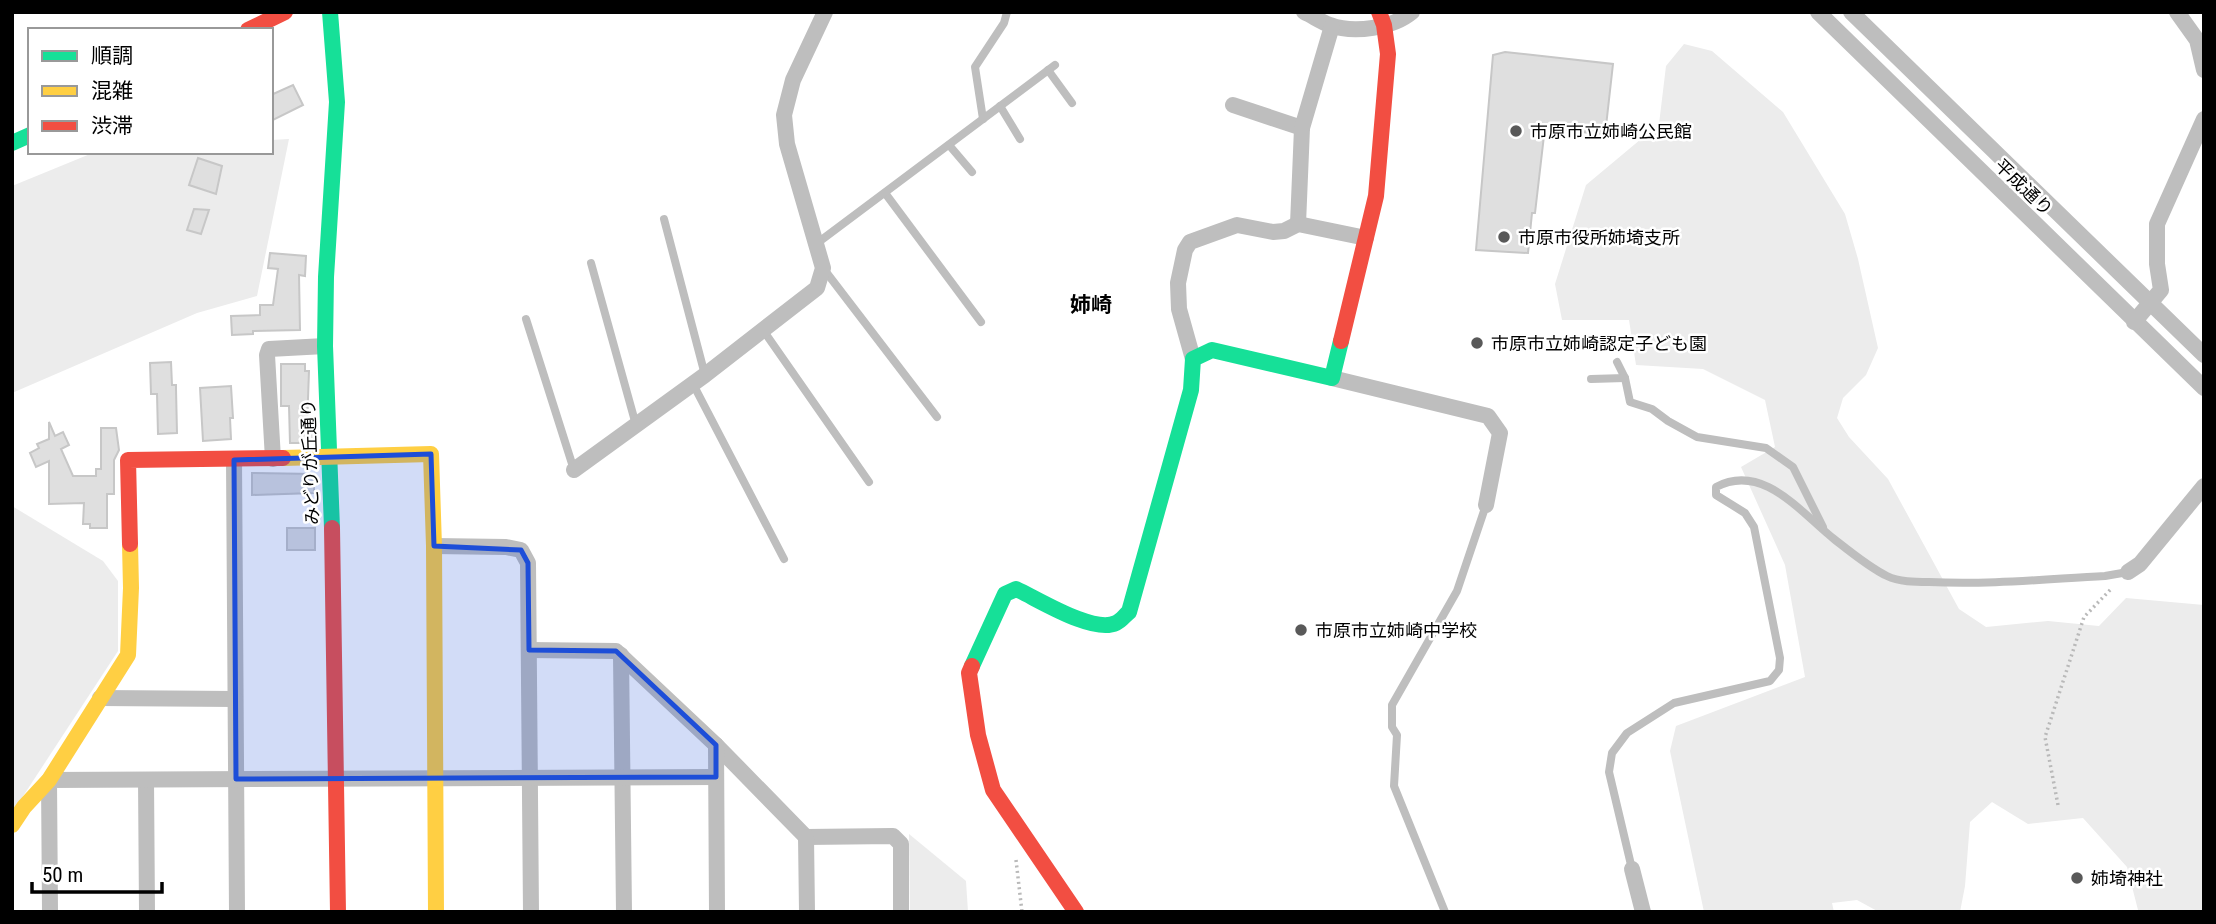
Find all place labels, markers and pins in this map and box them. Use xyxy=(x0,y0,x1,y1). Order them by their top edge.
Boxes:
place label: 市原市立姉崎公民館 xyxy=(1530,121,1692,142)
marker: 市原市立姉崎公民館 xyxy=(1508,123,1524,139)
place label: 市原市役所姉埼支所 xyxy=(1518,227,1680,248)
marker: 市原市役所姉埼支所 xyxy=(1496,229,1512,245)
place label: 市原市立姉崎認定子ども園 xyxy=(1491,333,1707,354)
marker: 市原市立姉崎認定子ども園 xyxy=(1469,335,1485,351)
place label: 市原市立姉崎中学校 xyxy=(1315,620,1477,641)
marker: 市原市立姉崎中学校 xyxy=(1293,622,1309,638)
place label: 姉埼神社 xyxy=(2091,868,2163,889)
marker: 姉埼神社 xyxy=(2069,870,2085,886)

